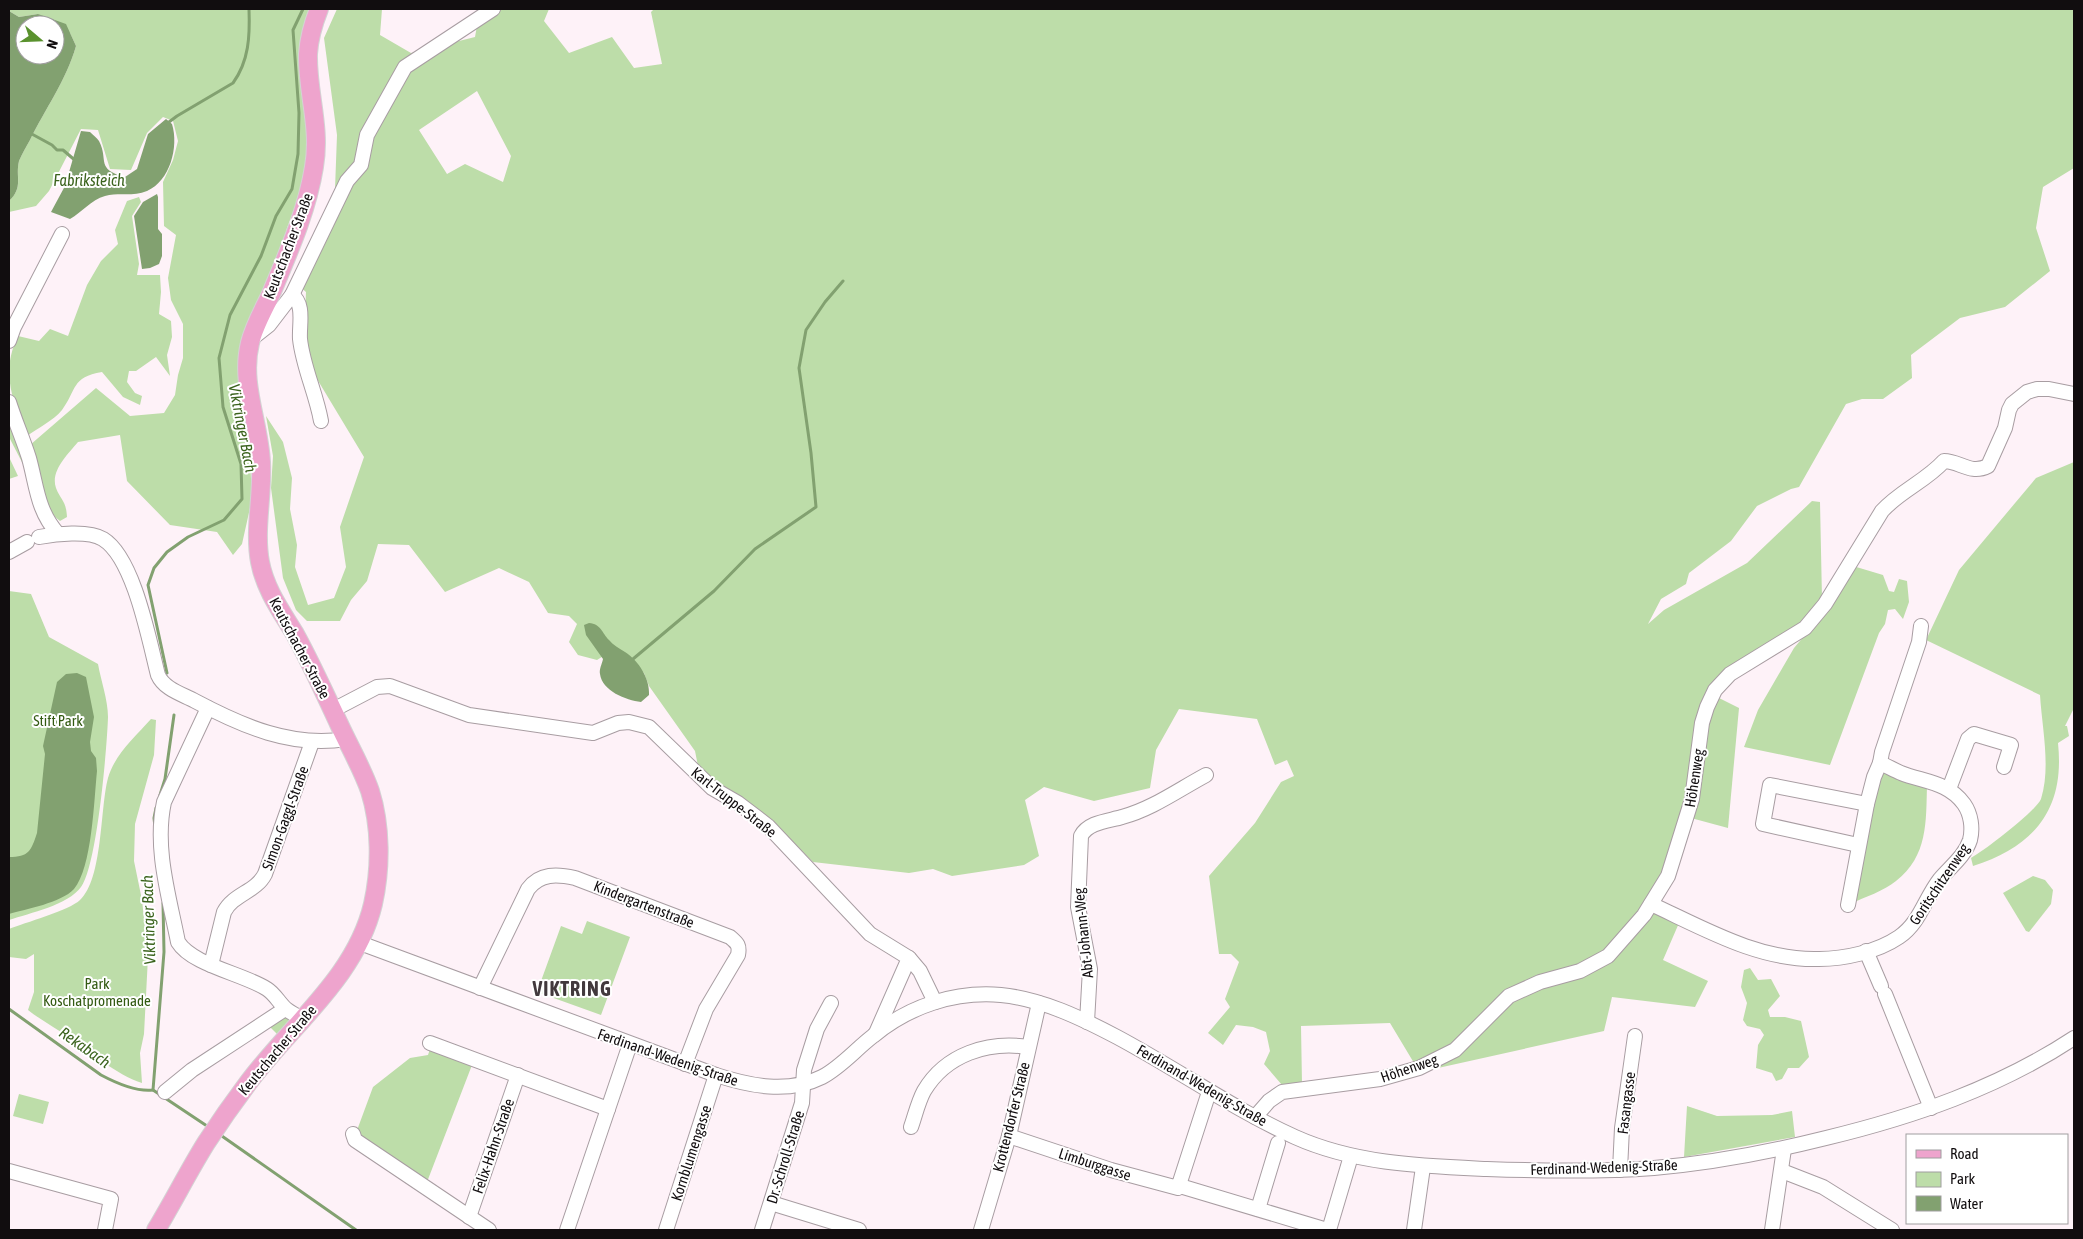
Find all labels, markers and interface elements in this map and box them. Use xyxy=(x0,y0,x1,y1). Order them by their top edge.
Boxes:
north arrow xyxy=(15,15,65,65)
text: N xyxy=(43,38,61,51)
water label: Fabriksteich xyxy=(53,171,125,189)
street label: Keutschacher Straße xyxy=(260,190,316,301)
water label: Viktringer Bach xyxy=(225,382,260,474)
street label: Keutschacher Straße xyxy=(266,594,334,702)
park label: Stift Park xyxy=(33,712,83,729)
street label: Höhenweg xyxy=(1681,747,1707,809)
street label: Simon-Gaggl-Straße xyxy=(258,763,312,872)
street label: Karl-Truppe-Straße xyxy=(688,764,780,841)
street label: Goritschitzenweg xyxy=(1906,840,1973,928)
water label: Viktringer Bach xyxy=(137,875,160,965)
street label: Kindergartenstraße xyxy=(591,877,697,931)
street label: Abt-Johann-Weg xyxy=(1070,887,1096,979)
park label: Park Koschatpromenade xyxy=(43,975,151,1009)
district label: VIKTRING xyxy=(532,977,611,1000)
street label: Keutschacher Straße xyxy=(234,1001,320,1098)
water label: Rekabach xyxy=(56,1023,114,1071)
street label: Ferdinand-Wedenig-Straße xyxy=(595,1025,741,1089)
street label: Ferdinand-Wedenig-Straße xyxy=(1134,1041,1270,1129)
street label: Höhenweg xyxy=(1378,1050,1440,1086)
street label: Krottendorfer Straße xyxy=(989,1060,1033,1174)
street label: Fasangasse xyxy=(1614,1071,1638,1135)
street label: Felix-Hahn-Straße xyxy=(469,1096,517,1196)
street label: Kornblumengasse xyxy=(668,1103,715,1203)
street label: Dr.-Schroll-Straße xyxy=(763,1108,807,1206)
legend xyxy=(1906,1134,2068,1224)
street label: Limburggasse xyxy=(1057,1144,1133,1184)
text: Road xyxy=(1950,1145,1979,1162)
street label: Ferdinand-Wedenig-Straße xyxy=(1530,1156,1678,1178)
text: Park xyxy=(1950,1170,1975,1187)
text: Water xyxy=(1950,1195,1983,1212)

